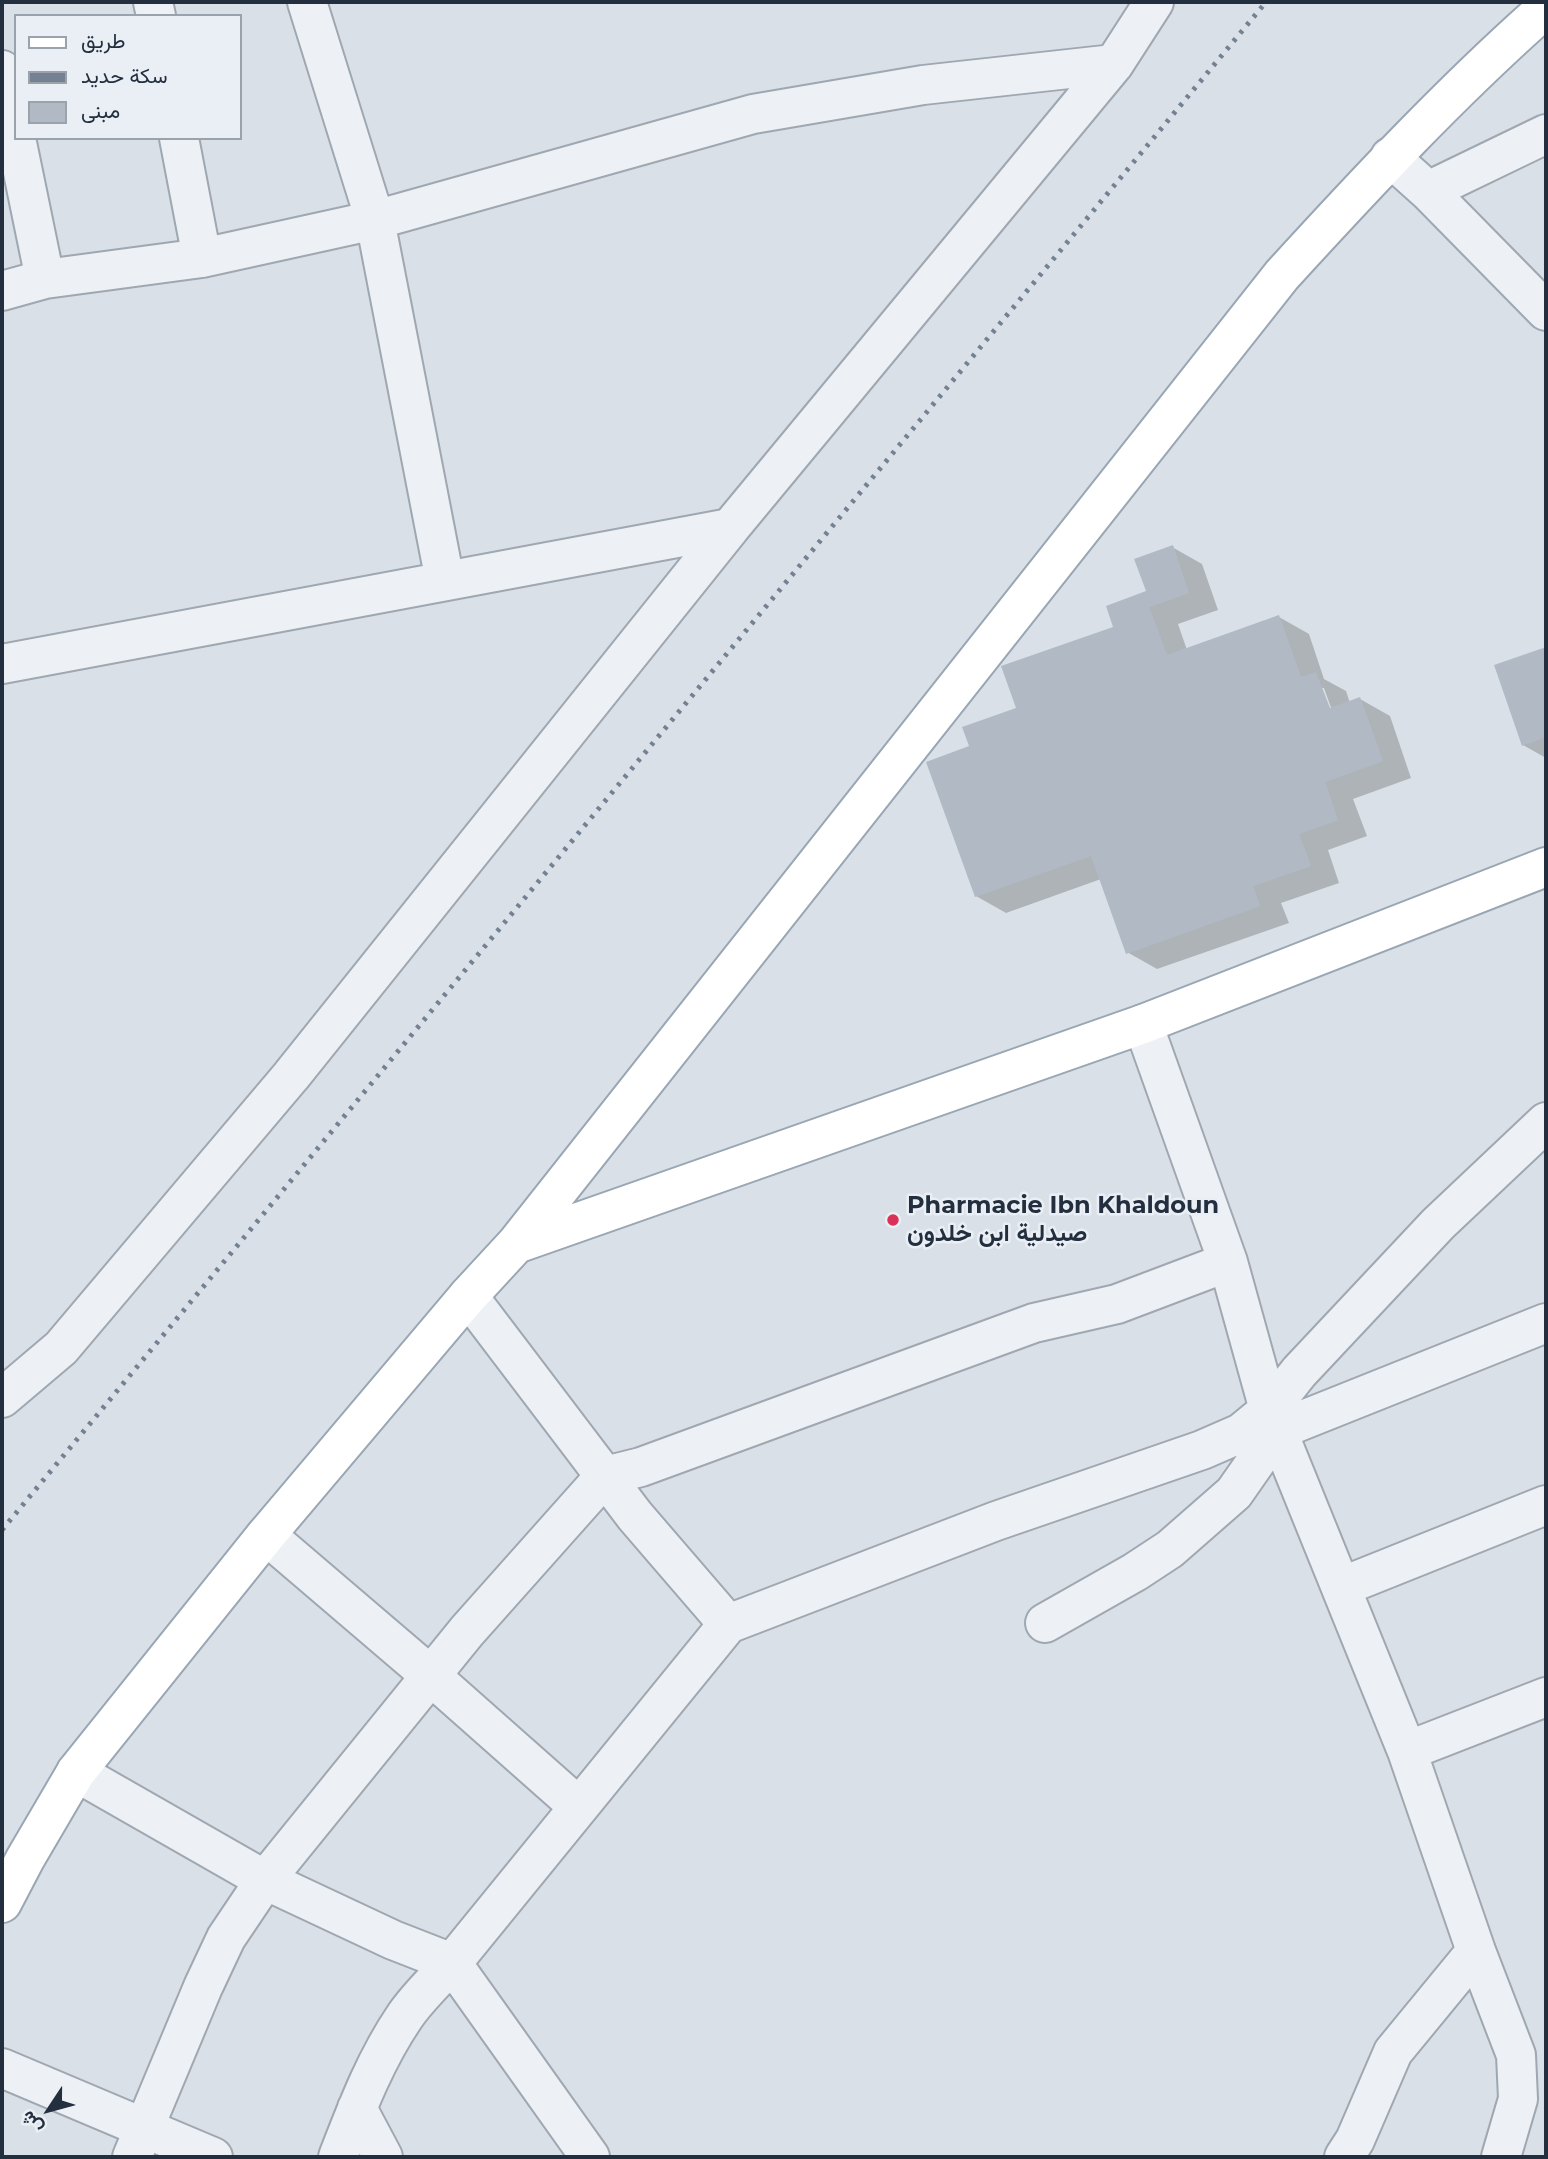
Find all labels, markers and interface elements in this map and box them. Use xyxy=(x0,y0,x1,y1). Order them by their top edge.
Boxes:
legend xyxy=(14,14,242,140)
text: طريق xyxy=(81,28,126,53)
text: سكة حديد xyxy=(81,63,168,88)
text: مبنى xyxy=(81,98,120,123)
place label: Pharmacie Ibn Khaldoun صيدلية ابن خلدون xyxy=(907,1192,1219,1248)
marker: Pharmacie Ibn Khaldoun صيدلية ابن خلدون xyxy=(885,1212,901,1228)
north arrow xyxy=(14,2075,84,2145)
text: ش xyxy=(16,2107,48,2139)

